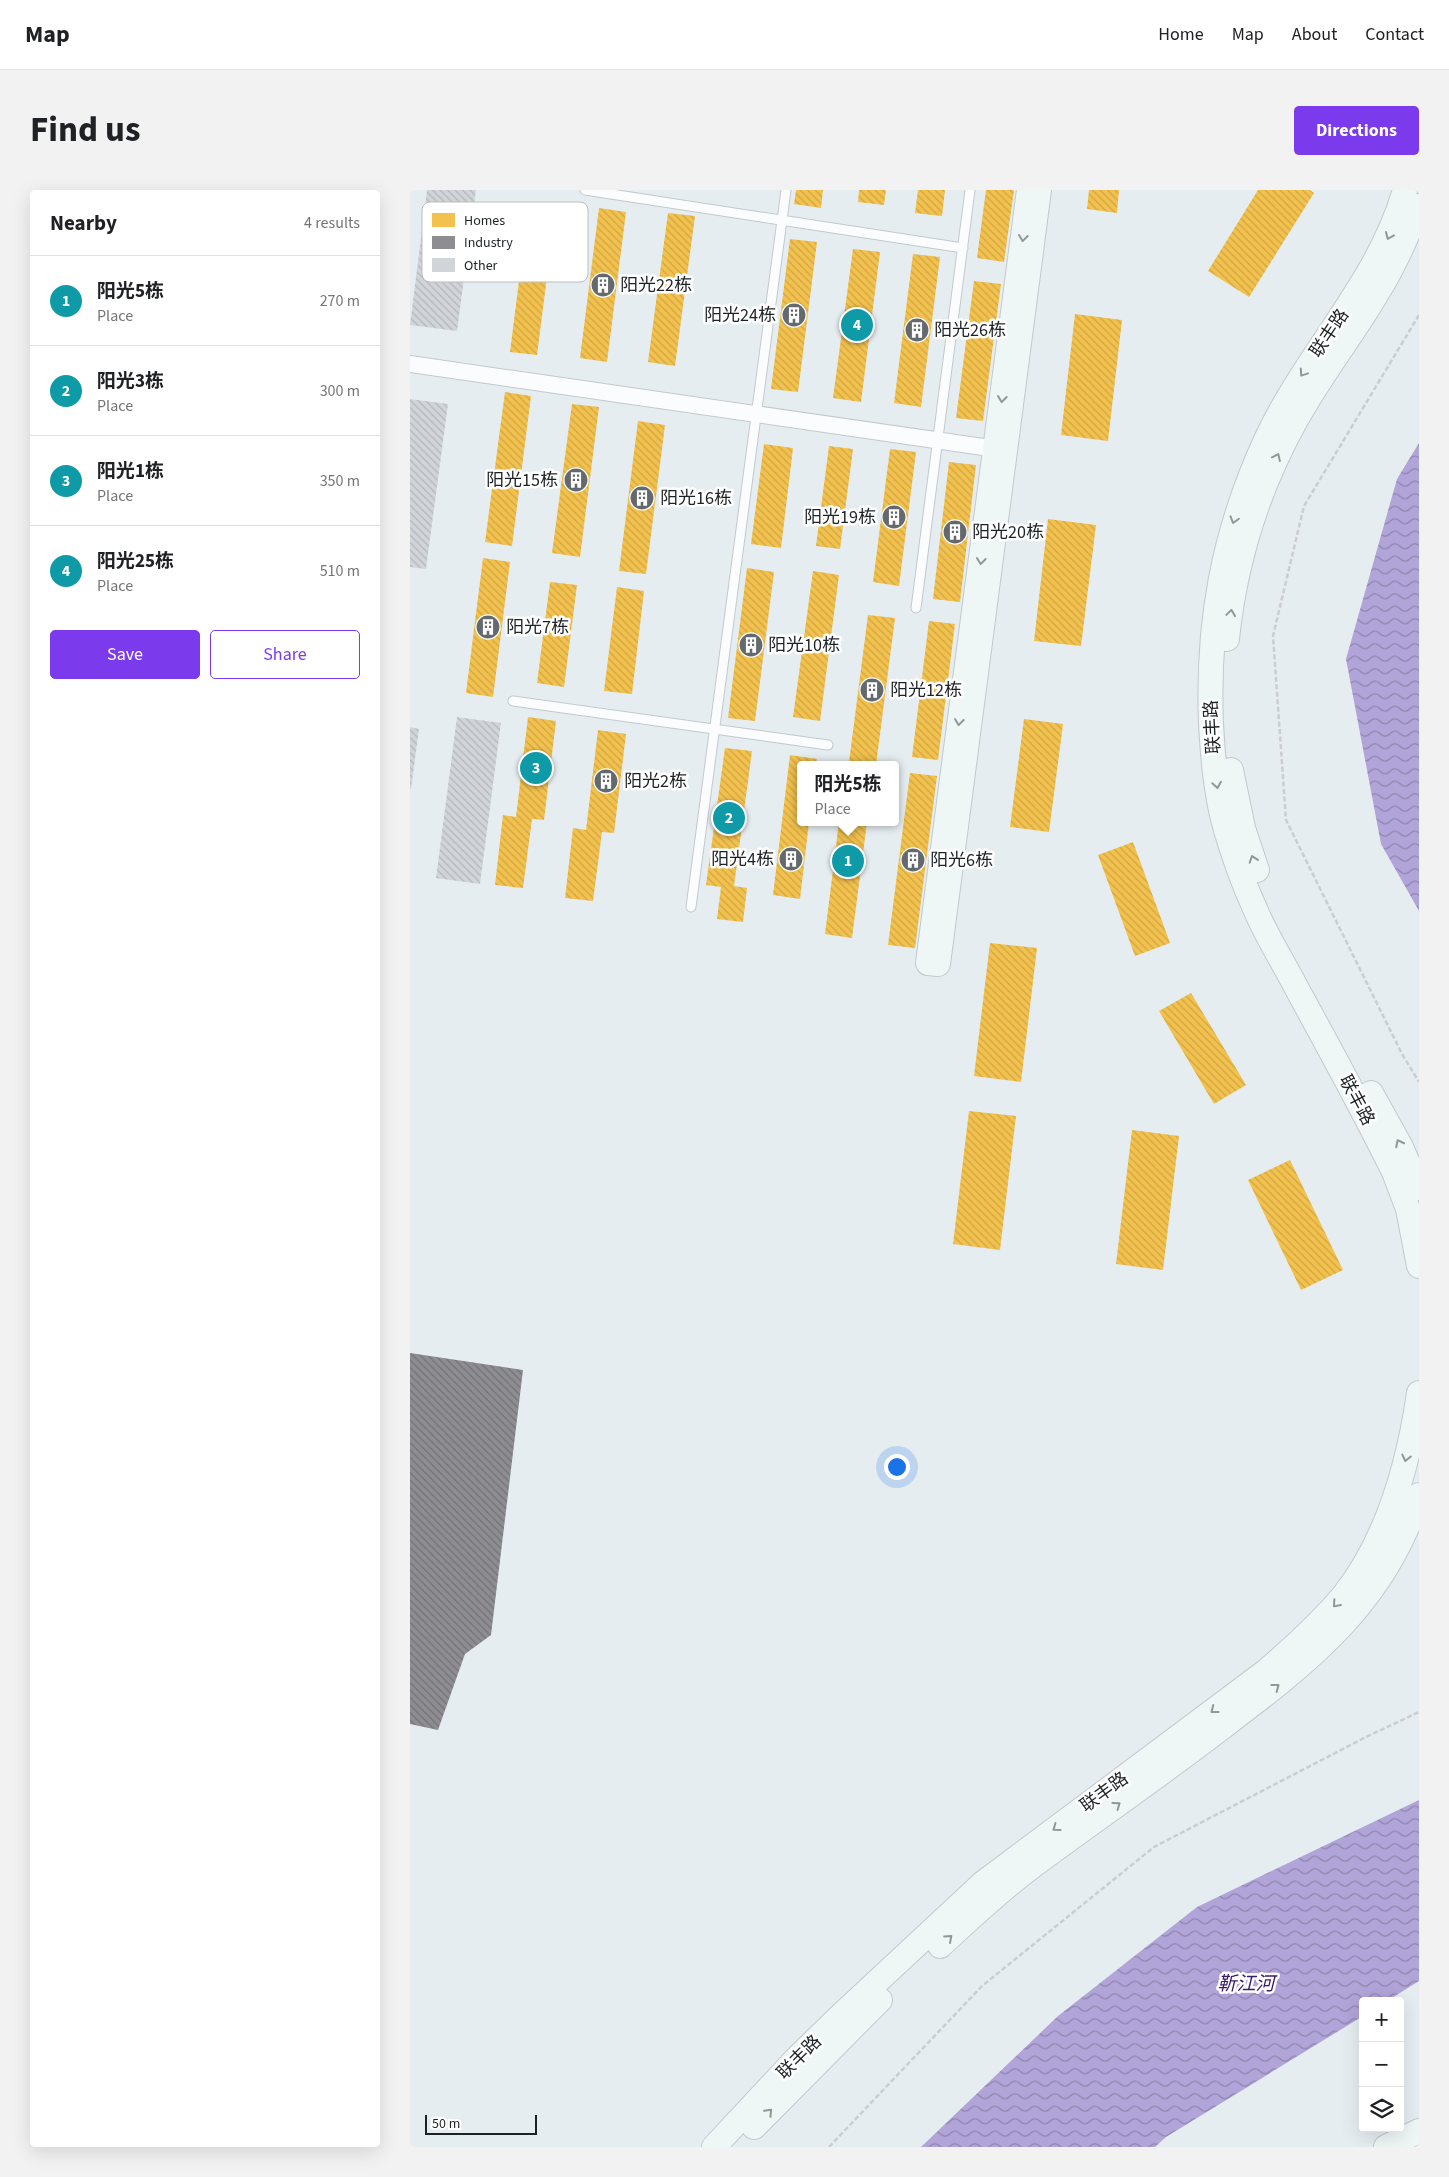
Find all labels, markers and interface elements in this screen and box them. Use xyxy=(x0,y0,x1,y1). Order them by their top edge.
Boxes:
text: Map xyxy=(25,17,70,52)
text: Home xyxy=(1158,22,1204,47)
text: Map xyxy=(1232,22,1264,47)
text: About xyxy=(1292,22,1337,47)
text: Contact xyxy=(1365,22,1424,47)
text: Find us xyxy=(30,105,140,155)
button: Directions xyxy=(1294,106,1419,155)
legend xyxy=(422,202,588,282)
text: Nearby xyxy=(50,208,117,238)
text: Homes xyxy=(464,211,505,231)
text: 4 results xyxy=(304,212,360,234)
one-way arrow xyxy=(1384,231,1395,240)
text: Industry xyxy=(464,233,513,253)
one-way arrow xyxy=(1018,235,1029,243)
text: Other xyxy=(464,256,498,276)
building icon: 阳光22栋 xyxy=(590,272,616,298)
place label: 阳光22栋 xyxy=(620,273,692,298)
text: 阳光5栋 xyxy=(97,278,164,305)
text: 1 xyxy=(62,290,70,312)
text: 270 m xyxy=(320,290,360,312)
building icon: 阳光24栋 xyxy=(781,302,807,328)
place label: 阳光24栋 xyxy=(704,303,776,328)
street label: 联丰路 xyxy=(1304,304,1355,363)
text: Place xyxy=(97,305,133,327)
pin: 4 xyxy=(841,306,873,344)
building icon: 阳光26栋 xyxy=(904,317,930,343)
place label: 阳光26栋 xyxy=(934,318,1006,343)
text: 阳光3栋 xyxy=(97,368,164,395)
one-way arrow xyxy=(1299,368,1309,377)
text: 2 xyxy=(62,380,70,402)
text: 300 m xyxy=(320,380,360,402)
text: Place xyxy=(97,395,133,417)
one-way arrow xyxy=(997,396,1008,404)
one-way arrow xyxy=(1271,453,1281,462)
text: 阳光1栋 xyxy=(97,458,164,485)
building icon: 阳光15栋 xyxy=(563,467,589,493)
place label: 阳光15栋 xyxy=(486,468,558,493)
text: 3 xyxy=(62,470,70,492)
text: 350 m xyxy=(320,470,360,492)
text: Place xyxy=(97,485,133,507)
building icon: 阳光16栋 xyxy=(629,485,655,511)
place label: 阳光16栋 xyxy=(660,486,732,511)
building icon: 阳光19栋 xyxy=(881,504,907,530)
place label: 阳光19栋 xyxy=(804,505,876,530)
one-way arrow xyxy=(1230,516,1240,524)
building icon: 阳光20栋 xyxy=(942,519,968,545)
place label: 阳光20栋 xyxy=(972,520,1044,545)
text: 阳光25栋 xyxy=(97,548,174,575)
one-way arrow xyxy=(976,556,986,565)
text: 4 xyxy=(62,560,70,582)
text: 510 m xyxy=(320,560,360,582)
text: Place xyxy=(97,575,133,597)
one-way arrow xyxy=(1225,608,1236,616)
building icon: 阳光7栋 xyxy=(475,614,501,640)
place label: 阳光7栋 xyxy=(506,615,569,640)
button: Save xyxy=(50,630,200,679)
button: Share xyxy=(210,630,360,679)
building icon: 阳光10栋 xyxy=(738,632,764,658)
place label: 阳光10栋 xyxy=(768,633,840,658)
building icon: 阳光12栋 xyxy=(859,677,885,703)
place label: 阳光12栋 xyxy=(890,678,962,703)
street label: 联丰路 xyxy=(1199,699,1226,755)
one-way arrow xyxy=(955,717,965,726)
pin: 3 xyxy=(520,749,552,787)
popup xyxy=(797,761,899,826)
building icon: 阳光2栋 xyxy=(593,768,619,794)
place label: 阳光2栋 xyxy=(624,769,687,794)
text: 阳光5栋 xyxy=(814,771,882,798)
one-way arrow xyxy=(1211,781,1222,789)
text: Place xyxy=(814,798,851,820)
pin: 2 xyxy=(713,799,745,837)
pin: 1 xyxy=(832,842,864,880)
building icon: 阳光4栋 xyxy=(778,846,804,872)
place label: 阳光4栋 xyxy=(711,847,774,872)
building icon: 阳光6栋 xyxy=(900,847,926,873)
place label: 阳光6栋 xyxy=(930,848,993,873)
one-way arrow xyxy=(1249,855,1259,864)
street label: 联丰路 xyxy=(1333,1071,1380,1130)
one-way arrow xyxy=(1395,1140,1405,1149)
your location xyxy=(884,1454,910,1480)
one-way arrow xyxy=(1401,1454,1412,1463)
one-way arrow xyxy=(1333,1598,1342,1607)
one-way arrow xyxy=(1270,1684,1280,1693)
one-way arrow xyxy=(1211,1705,1220,1714)
street label: 联丰路 xyxy=(1075,1766,1133,1818)
one-way arrow xyxy=(1111,1802,1121,1811)
one-way arrow xyxy=(1052,1822,1062,1831)
one-way arrow xyxy=(943,1935,952,1944)
water label: 靳江河 xyxy=(1217,1971,1278,1998)
map controls xyxy=(1359,1997,1404,2132)
button: + xyxy=(1359,1997,1404,2042)
street label: 联丰路 xyxy=(771,2029,827,2085)
button: − xyxy=(1359,2042,1404,2087)
button: layers xyxy=(1359,2087,1404,2132)
one-way arrow xyxy=(763,2108,772,2117)
scale bar xyxy=(425,2112,538,2135)
text: 50 m xyxy=(432,2114,460,2134)

